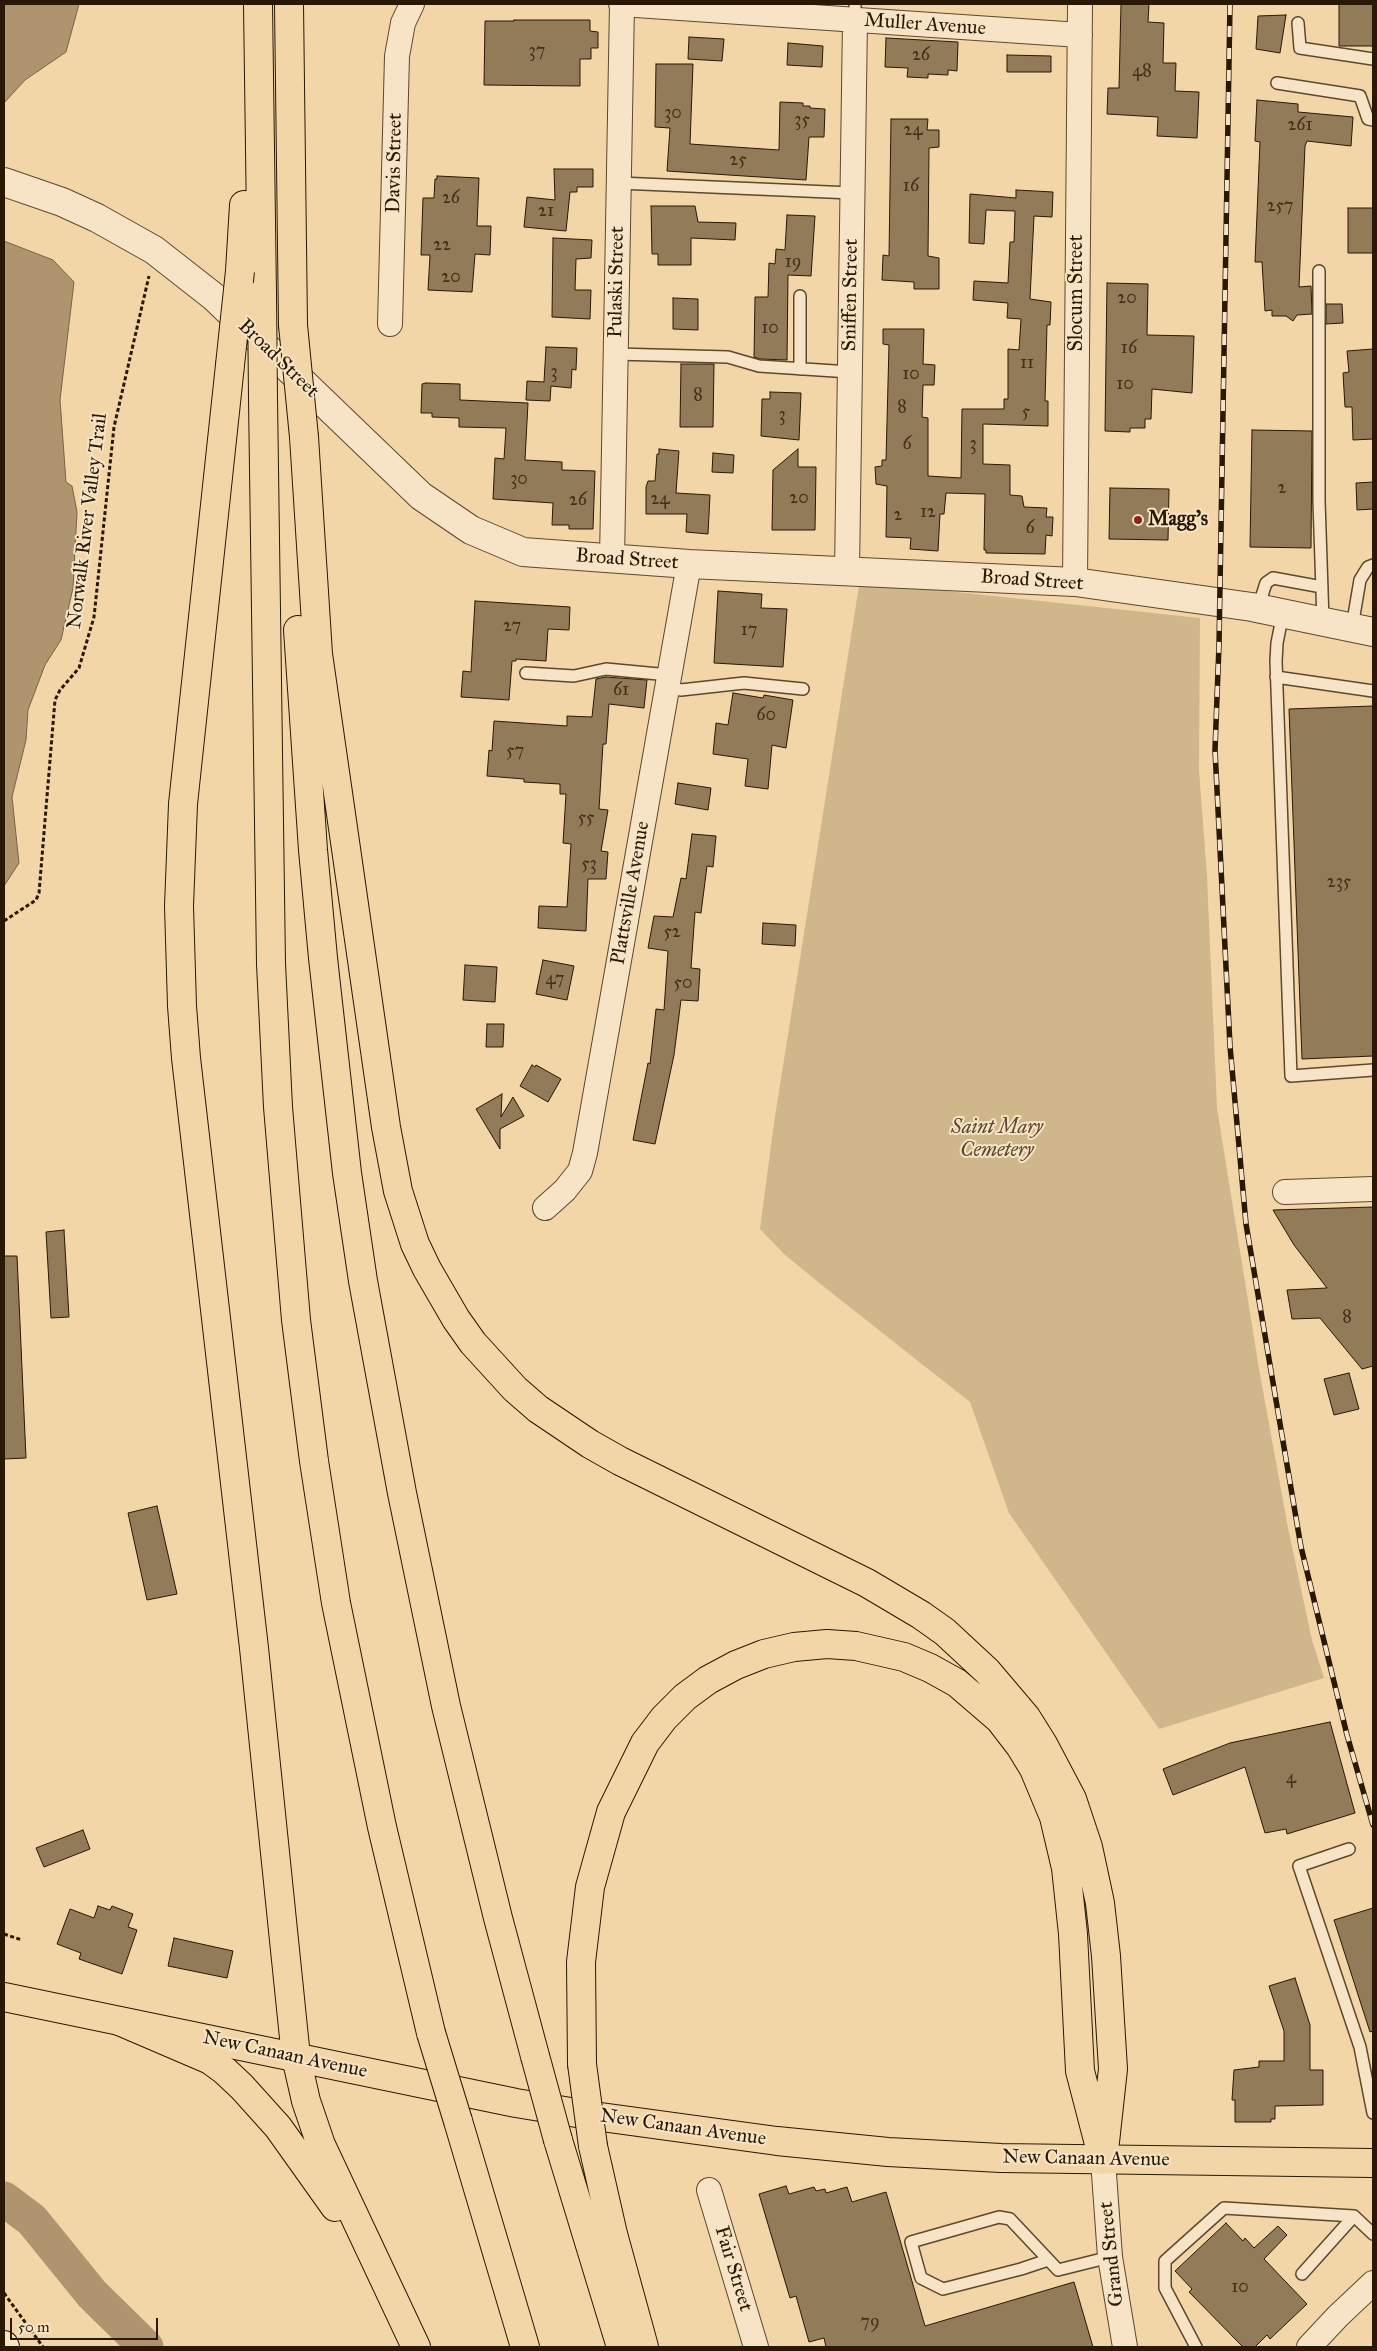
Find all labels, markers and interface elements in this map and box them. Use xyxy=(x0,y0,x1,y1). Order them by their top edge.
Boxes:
street label: Muller Avenue xyxy=(863,9,987,41)
house number: 37 xyxy=(529,41,545,63)
house number: 26 xyxy=(912,45,930,67)
house number: 48 xyxy=(1132,61,1152,83)
house number: 30 xyxy=(664,103,682,125)
house number: 35 xyxy=(794,110,810,132)
street label: Davis Street xyxy=(382,113,408,213)
house number: 261 xyxy=(1287,115,1313,137)
house number: 24 xyxy=(904,120,922,142)
house number: 25 xyxy=(729,150,747,172)
house number: 16 xyxy=(903,176,919,198)
house number: 26 xyxy=(442,188,460,210)
house number: 257 xyxy=(1267,196,1293,218)
house number: 21 xyxy=(538,201,554,223)
street label: Pulaski Street xyxy=(604,226,630,338)
house number: 22 xyxy=(433,235,451,257)
street label: Slocum Street xyxy=(1065,235,1089,351)
street label: Sniffen Street xyxy=(838,238,864,352)
house number: 19 xyxy=(785,252,801,274)
house number: 20 xyxy=(441,267,461,289)
house number: 20 xyxy=(1117,288,1137,310)
street label: Broad Street xyxy=(233,315,323,403)
house number: 10 xyxy=(761,318,779,340)
house number: 16 xyxy=(1121,338,1137,360)
house number: 11 xyxy=(1020,353,1034,375)
house number: 3 xyxy=(550,362,558,384)
house number: 10 xyxy=(902,364,920,386)
house number: 10 xyxy=(1116,374,1134,396)
house number: 8 xyxy=(693,385,703,407)
house number: 8 xyxy=(897,397,907,419)
house number: 5 xyxy=(1022,402,1030,424)
house number: 3 xyxy=(778,405,786,427)
street label: Norwalk River Valley Trail xyxy=(63,412,113,630)
house number: 6 xyxy=(902,434,912,456)
house number: 3 xyxy=(969,434,977,456)
house number: 30 xyxy=(510,469,528,491)
house number: 2 xyxy=(1278,478,1286,500)
house number: 20 xyxy=(789,488,809,510)
house number: 24 xyxy=(651,489,669,511)
house number: 26 xyxy=(569,490,587,512)
house number: 12 xyxy=(920,502,936,524)
house number: 2 xyxy=(894,505,902,527)
place label: Magg's xyxy=(1148,508,1208,532)
marker: Magg's xyxy=(1132,514,1144,526)
house number: 6 xyxy=(1025,518,1035,540)
street label: Broad Street xyxy=(575,544,679,576)
street label: Broad Street xyxy=(980,565,1084,597)
house number: 27 xyxy=(503,616,521,638)
house number: 17 xyxy=(741,620,757,642)
house number: 61 xyxy=(613,680,629,702)
house number: 60 xyxy=(756,705,776,727)
house number: 57 xyxy=(506,741,524,763)
house number: 55 xyxy=(578,808,594,830)
street label: Plattsville Avenue xyxy=(607,819,655,967)
house number: 53 xyxy=(581,854,597,876)
house number: 235 xyxy=(1327,872,1351,894)
house number: 52 xyxy=(663,922,681,944)
house number: 47 xyxy=(546,969,564,991)
house number: 50 xyxy=(674,973,692,995)
park label: Saint Mary Cemetery xyxy=(951,1116,1043,1163)
house number: 8 xyxy=(1342,1307,1352,1329)
house number: 4 xyxy=(1286,1768,1296,1790)
street label: New Canaan Avenue xyxy=(201,2026,369,2084)
street label: New Canaan Avenue xyxy=(598,2104,768,2152)
street label: New Canaan Avenue xyxy=(1002,2146,1170,2172)
street label: Grand Street xyxy=(1095,2200,1129,2308)
street label: Fair Street xyxy=(709,2223,757,2315)
house number: 10 xyxy=(1231,2277,1249,2299)
scale bar xyxy=(12,2308,160,2340)
house number: 79 xyxy=(860,2312,880,2334)
text: 50 m xyxy=(18,2318,50,2336)

